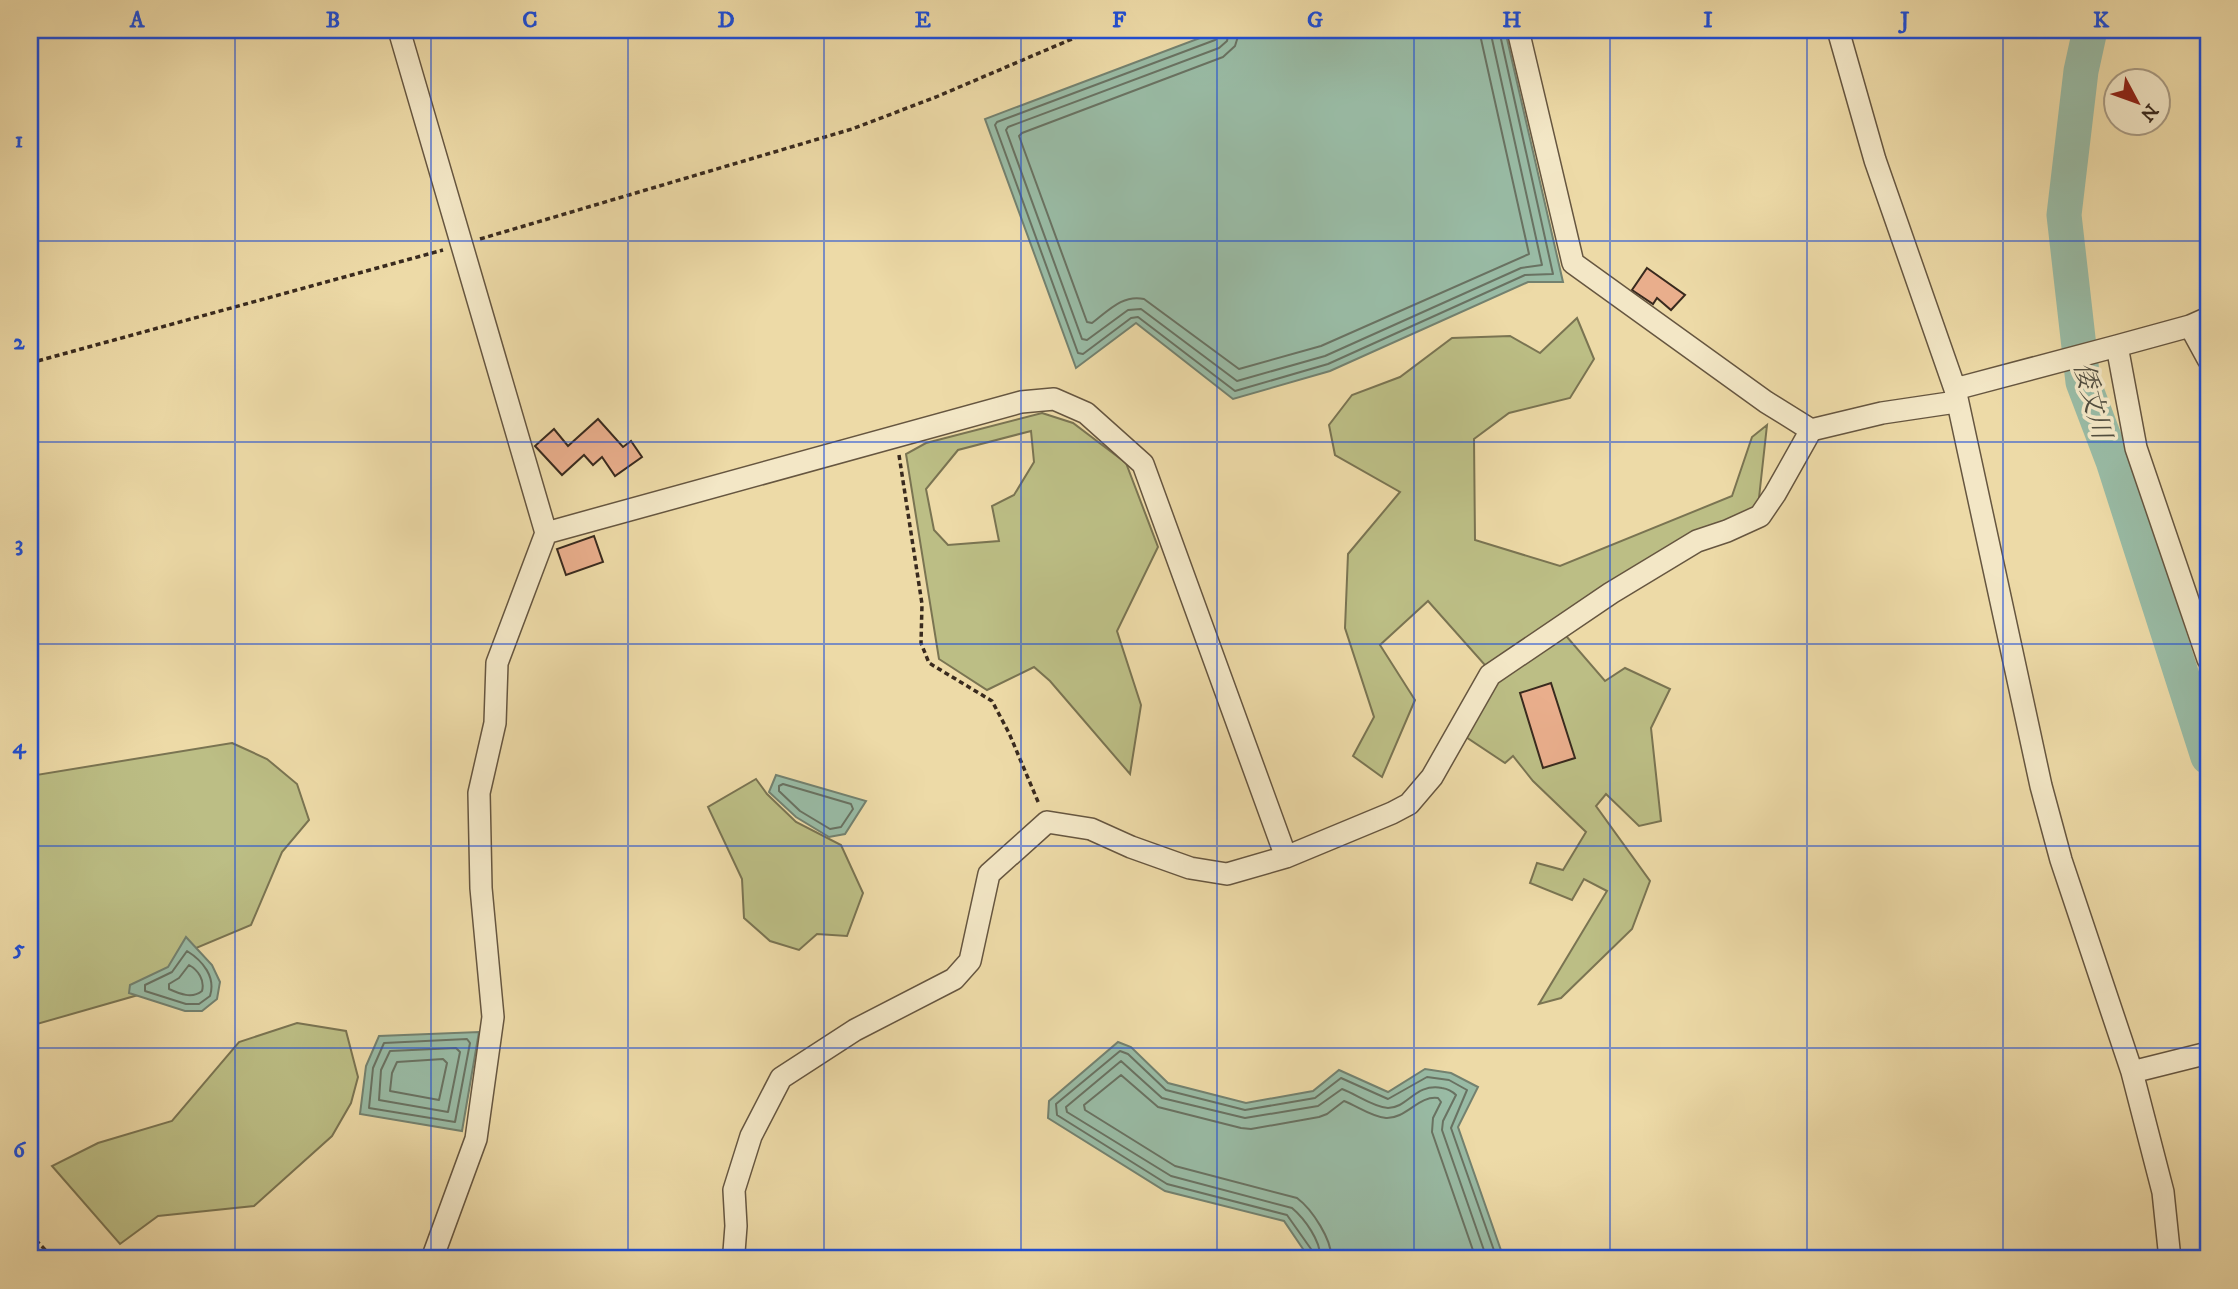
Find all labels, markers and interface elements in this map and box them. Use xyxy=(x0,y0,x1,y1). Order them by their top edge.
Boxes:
text: A xyxy=(129,6,146,35)
text: B xyxy=(326,6,340,35)
text: C xyxy=(522,6,538,35)
text: D xyxy=(717,6,735,35)
text: E xyxy=(915,6,931,35)
text: F xyxy=(1112,6,1127,35)
text: G xyxy=(1307,6,1323,35)
text: H xyxy=(1502,6,1522,35)
text: I xyxy=(1703,6,1713,35)
text: J xyxy=(1897,6,1910,35)
text: K xyxy=(2093,6,2110,35)
north arrow xyxy=(2102,66,2172,136)
text: N xyxy=(2135,99,2162,126)
text: 1 xyxy=(15,126,23,155)
text: 2 xyxy=(13,328,25,357)
water label: 倭文川 xyxy=(2066,358,2118,445)
text: 3 xyxy=(15,530,23,559)
text: 4 xyxy=(12,732,27,761)
text: 5 xyxy=(12,934,25,963)
text: 6 xyxy=(13,1136,27,1165)

